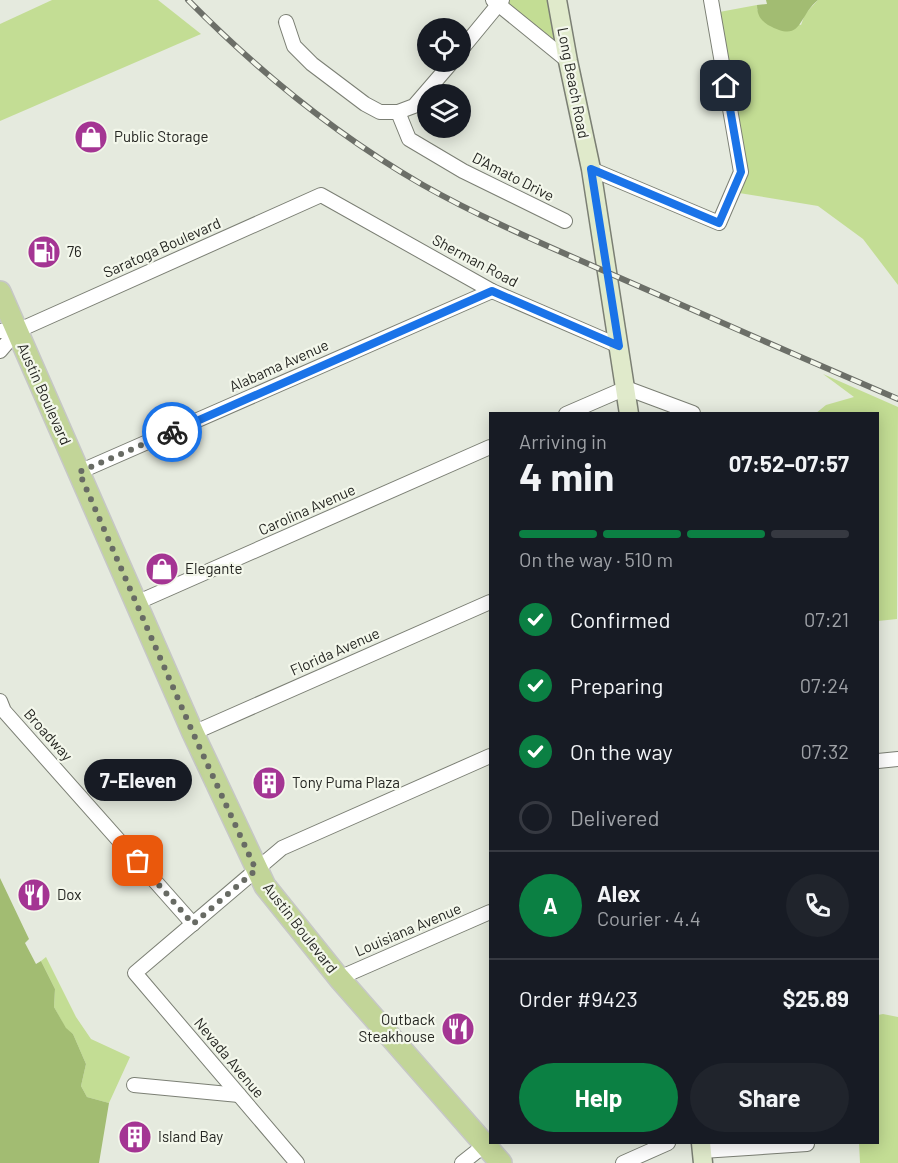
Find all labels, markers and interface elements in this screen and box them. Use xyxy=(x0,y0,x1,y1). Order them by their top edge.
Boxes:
map controls xyxy=(417,18,471,138)
button: locate xyxy=(417,18,471,72)
street label: Long Beach Road xyxy=(554,26,594,140)
pin xyxy=(700,60,751,111)
icon: home xyxy=(709,69,742,102)
button: layers xyxy=(417,84,471,138)
shop icon: Public Storage xyxy=(73,119,109,155)
place label: Public Storage xyxy=(114,127,208,145)
street label: D'Amato Drive xyxy=(470,148,557,204)
street label: Saratoga Boulevard xyxy=(100,213,223,281)
street label: Sherman Road xyxy=(430,230,521,290)
fuel station icon: 76 xyxy=(26,234,62,270)
place label: 76 xyxy=(67,242,82,260)
street label: Alabama Avenue xyxy=(226,335,331,395)
street label: Austin Boulevard xyxy=(14,340,75,447)
courier xyxy=(142,402,202,462)
icon: bike xyxy=(156,416,189,449)
text: Arriving in xyxy=(519,429,607,453)
text: 07:52–07:57 xyxy=(729,450,849,476)
text: 4 min xyxy=(519,452,614,499)
street label: Carolina Avenue xyxy=(255,480,358,538)
text: On the way · 510 m xyxy=(519,547,673,571)
shop icon: Elegante xyxy=(144,551,180,587)
place label: Elegante xyxy=(185,559,243,577)
icon: check xyxy=(519,603,552,636)
text: Confirmed xyxy=(570,606,670,632)
text: 07:21 xyxy=(804,607,849,631)
street label: Florida Avenue xyxy=(287,623,382,679)
icon: check xyxy=(519,669,552,702)
text: Preparing xyxy=(570,672,663,698)
text: 07:24 xyxy=(800,673,849,697)
street label: Broadway xyxy=(21,705,77,764)
icon: check xyxy=(519,735,552,768)
text: On the way xyxy=(570,738,673,764)
text: 07:32 xyxy=(800,739,849,763)
callout: 7-Eleven xyxy=(84,759,192,801)
building icon: Tony Puma Plaza xyxy=(251,765,287,801)
text: 7-Eleven xyxy=(100,768,176,792)
place label: Tony Puma Plaza xyxy=(292,773,400,791)
text: Delivered xyxy=(570,804,659,830)
pin xyxy=(112,835,163,886)
icon: bag xyxy=(121,844,154,877)
button: phone xyxy=(786,874,849,937)
restaurant icon: Dox xyxy=(16,877,52,913)
street label: Austin Boulevard xyxy=(260,879,342,976)
text: Alex xyxy=(597,880,640,906)
place label: Dox xyxy=(57,885,81,903)
text: A xyxy=(543,892,558,918)
street label: Louisiana Avenue xyxy=(352,899,463,960)
text: Courier · 4.4 xyxy=(597,906,701,930)
text: Order #9423 xyxy=(519,985,638,1011)
text: $25.89 xyxy=(783,985,849,1011)
place label: Outback Steakhouse xyxy=(358,1010,435,1045)
restaurant icon: Outback Steakhouse xyxy=(440,1011,476,1047)
street label: Nevada Avenue xyxy=(191,1014,269,1101)
button: Help xyxy=(519,1063,678,1132)
button: Share xyxy=(690,1063,849,1132)
building icon: Island Bay xyxy=(117,1119,153,1155)
place label: Island Bay xyxy=(158,1127,223,1145)

